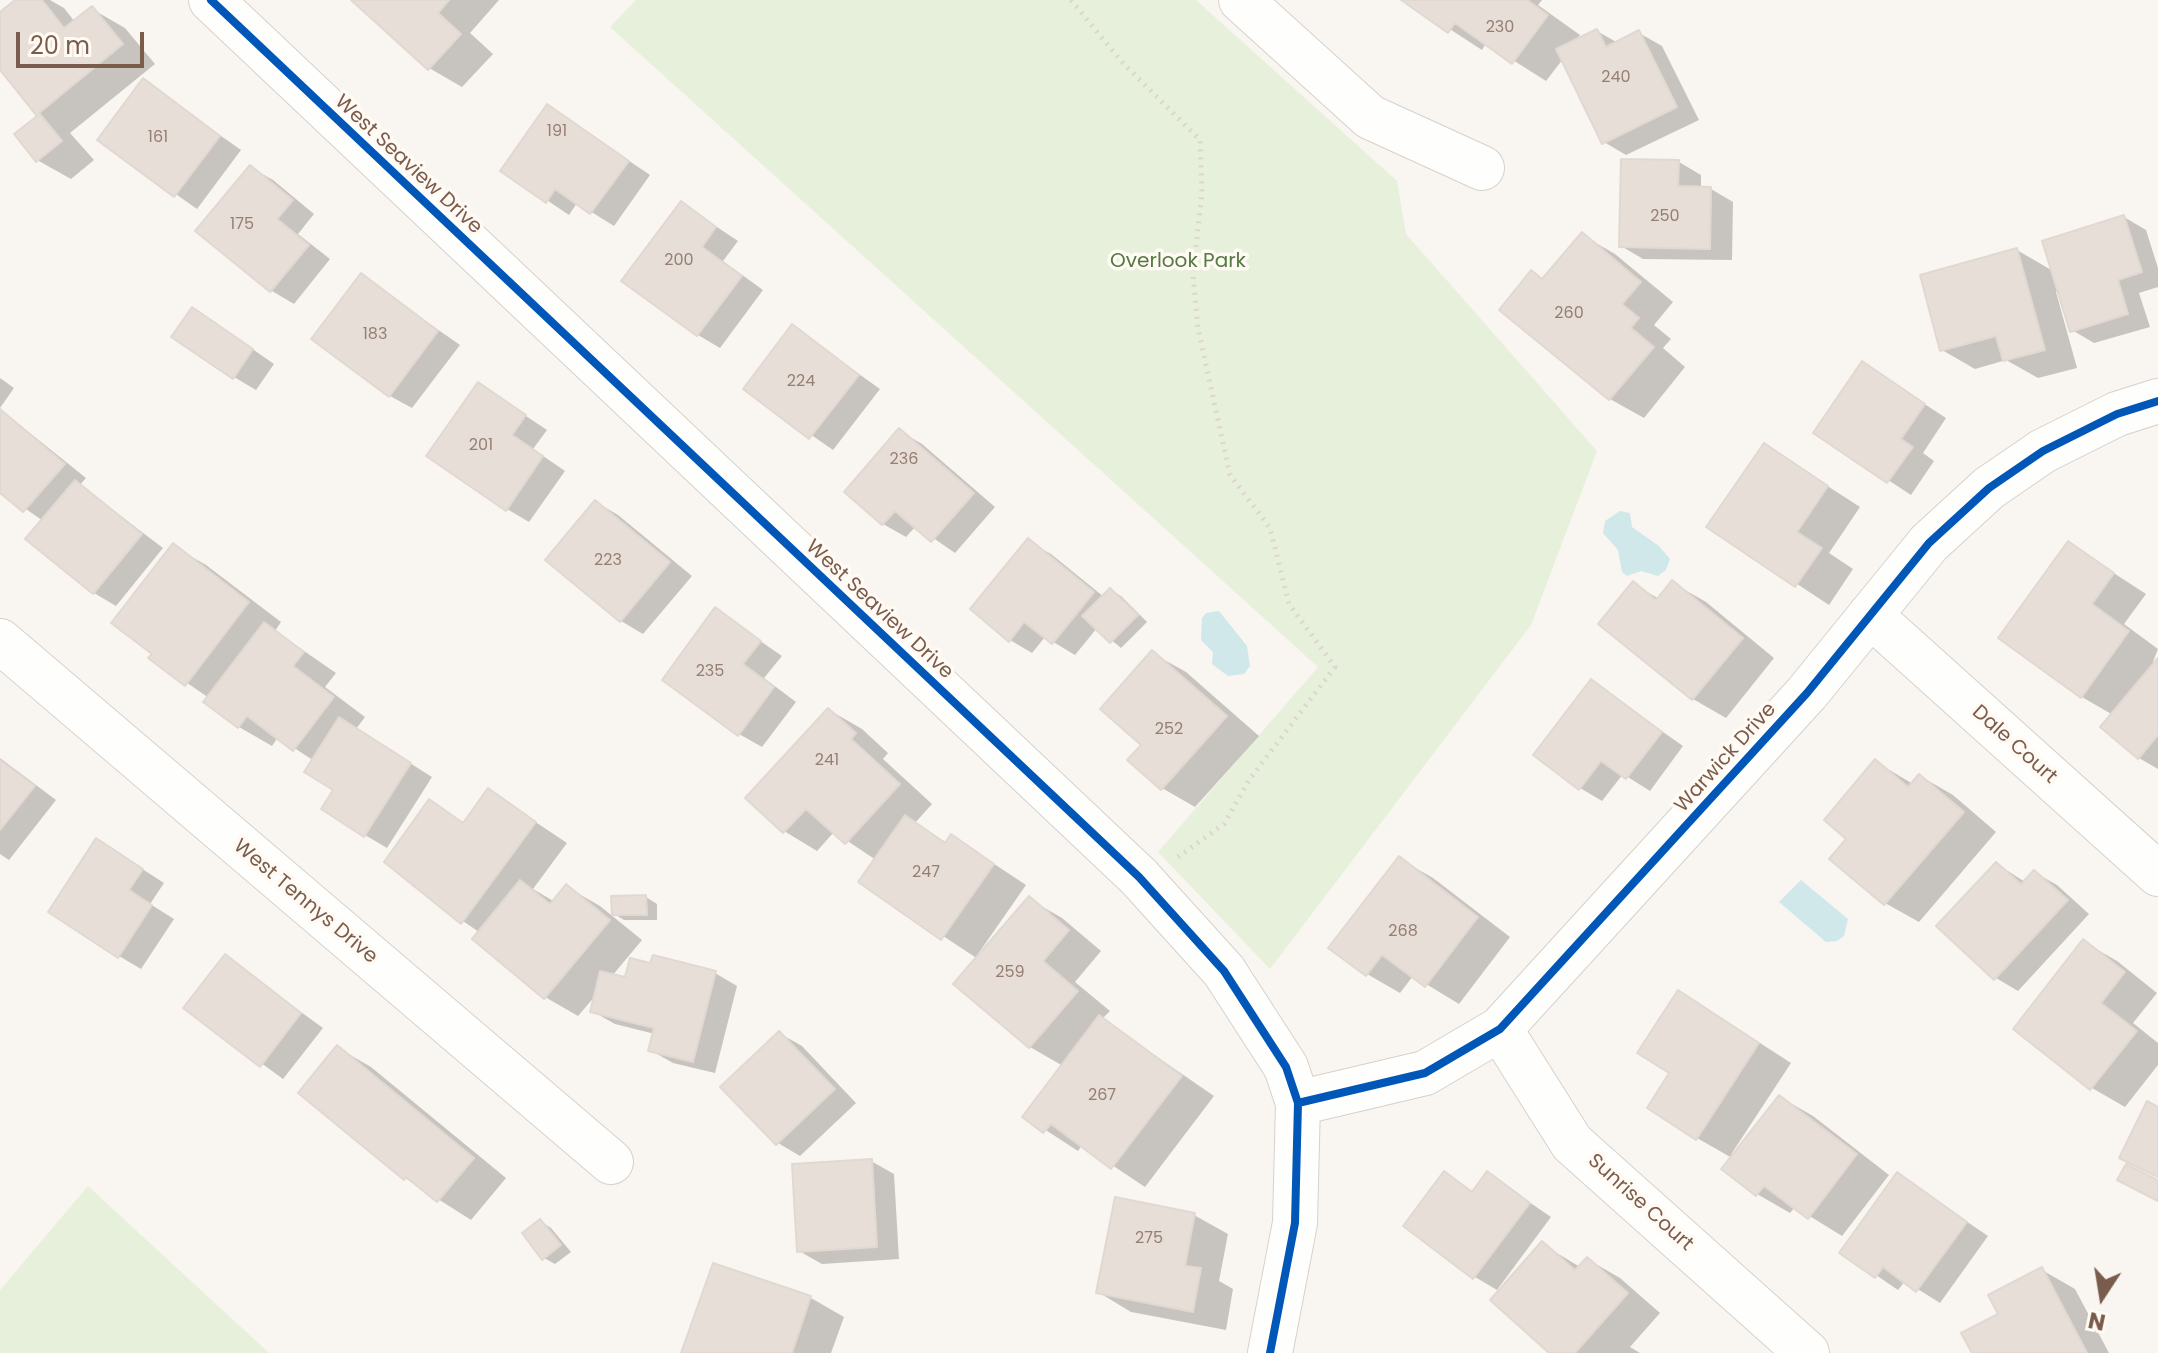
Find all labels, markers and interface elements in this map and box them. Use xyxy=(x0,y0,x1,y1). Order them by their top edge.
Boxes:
scale bar xyxy=(20,16,148,66)
house number: 230 xyxy=(1486,18,1514,38)
text: 20 m xyxy=(30,29,90,62)
house number: 240 xyxy=(1601,68,1631,88)
street label: West Seaview Drive xyxy=(329,90,487,240)
house number: 191 xyxy=(547,122,567,142)
house number: 161 xyxy=(148,128,168,148)
house number: 250 xyxy=(1650,207,1680,227)
house number: 175 xyxy=(230,215,254,235)
park label: Overlook Park xyxy=(1110,250,1246,274)
house number: 200 xyxy=(664,251,694,271)
house number: 260 xyxy=(1554,304,1584,324)
house number: 183 xyxy=(363,325,387,345)
house number: 224 xyxy=(787,372,815,392)
house number: 201 xyxy=(469,436,493,456)
house number: 236 xyxy=(890,450,918,470)
street label: West Seaview Drive xyxy=(800,535,958,685)
house number: 223 xyxy=(594,551,622,571)
house number: 235 xyxy=(696,662,724,682)
street label: Warwick Drive xyxy=(1670,698,1782,818)
street label: Dale Court xyxy=(1967,701,2061,789)
house number: 252 xyxy=(1155,720,1183,740)
house number: 241 xyxy=(815,751,839,771)
street label: West Tennys Drive xyxy=(228,835,382,969)
house number: 247 xyxy=(912,863,940,883)
house number: 268 xyxy=(1388,922,1418,942)
house number: 259 xyxy=(995,963,1025,983)
house number: 267 xyxy=(1088,1086,1116,1106)
street label: Sunrise Court xyxy=(1582,1149,1698,1257)
house number: 275 xyxy=(1135,1229,1163,1249)
north arrow xyxy=(2062,1257,2142,1337)
text: N xyxy=(2086,1304,2108,1338)

